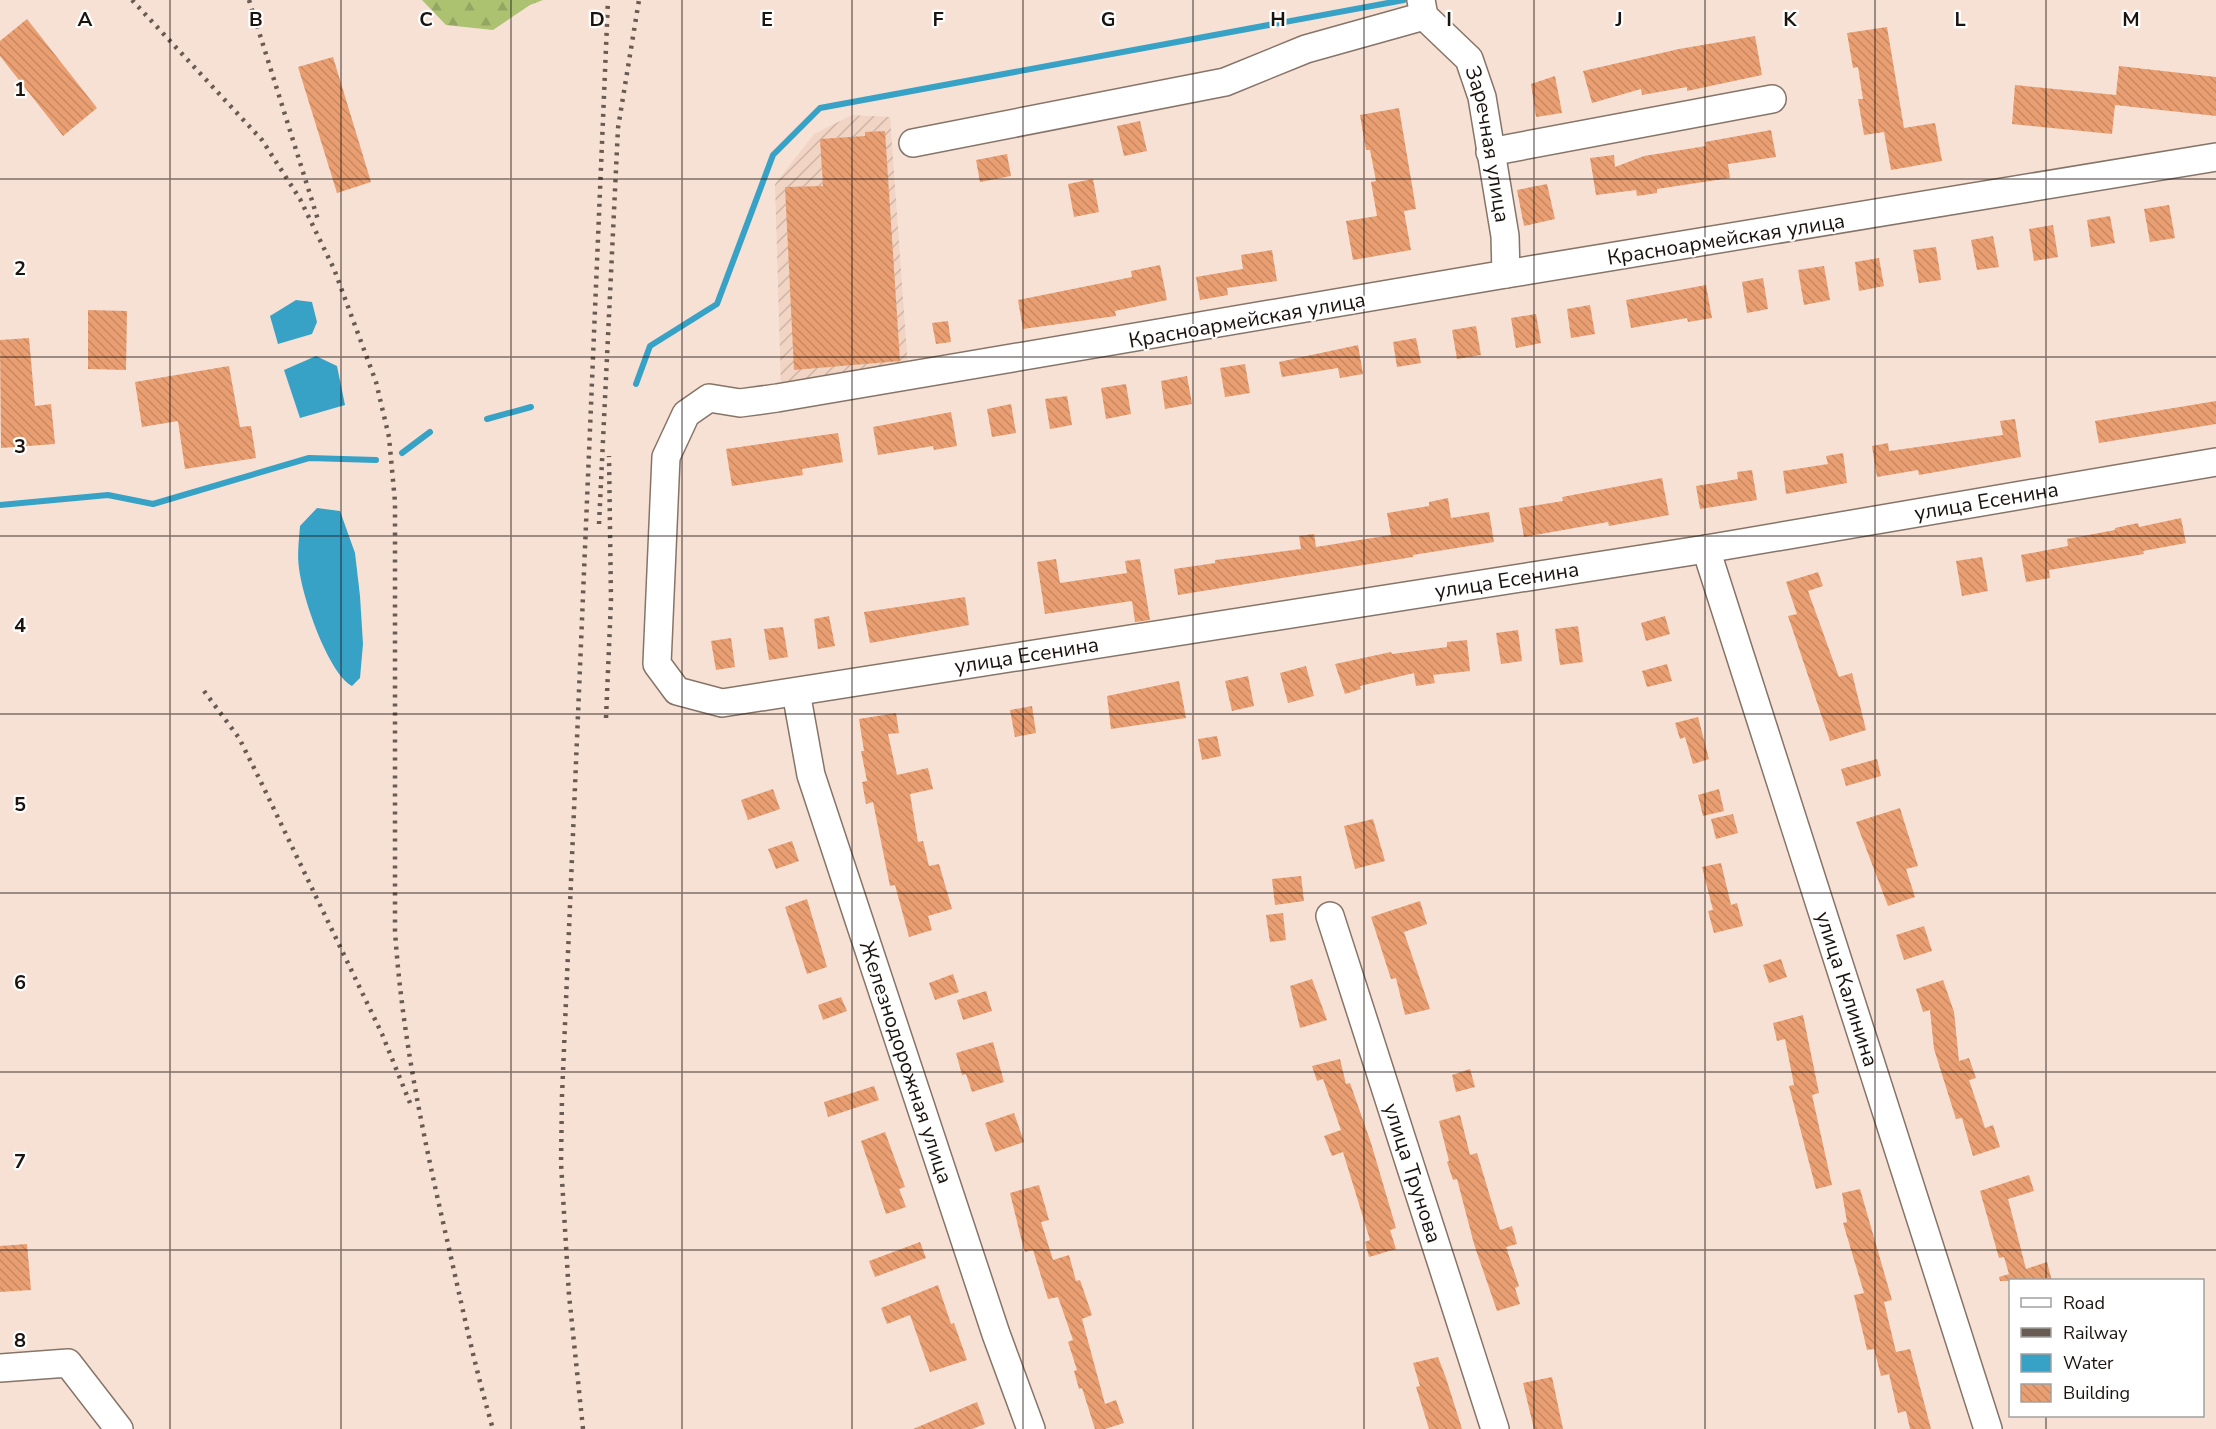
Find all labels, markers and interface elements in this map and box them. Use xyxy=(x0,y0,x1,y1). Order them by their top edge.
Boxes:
text: A xyxy=(78,6,93,33)
text: B xyxy=(249,6,263,33)
text: C xyxy=(419,6,433,33)
text: D xyxy=(589,6,605,33)
text: E xyxy=(761,6,773,33)
text: F xyxy=(932,6,944,33)
text: G xyxy=(1101,6,1115,33)
text: H xyxy=(1270,6,1286,33)
text: I xyxy=(1446,6,1452,33)
text: J xyxy=(1614,6,1623,33)
text: K xyxy=(1783,6,1797,33)
text: L xyxy=(1954,6,1966,33)
text: M xyxy=(2122,6,2140,33)
street label: Заречная улица xyxy=(1458,62,1517,225)
text: 1 xyxy=(14,76,26,103)
street label: Красноармейская улица xyxy=(1605,206,1847,272)
text: 2 xyxy=(14,255,26,282)
street label: Красноармейская улица xyxy=(1126,285,1368,355)
text: 3 xyxy=(14,433,26,460)
street label: улица Есенина xyxy=(1912,475,2061,527)
street label: улица Есенина xyxy=(1433,555,1581,605)
text: 4 xyxy=(14,612,26,639)
street label: улица Есенина xyxy=(952,630,1101,680)
text: 5 xyxy=(14,791,26,818)
street label: улица Калинина xyxy=(1809,908,1885,1070)
street label: Железнодорожная улица xyxy=(853,937,959,1187)
text: 6 xyxy=(14,969,26,996)
street label: улица Трунова xyxy=(1377,1100,1448,1247)
text: 7 xyxy=(14,1148,26,1175)
legend xyxy=(2009,1279,2204,1417)
text: Road xyxy=(2063,1291,2105,1315)
text: Railway xyxy=(2063,1321,2128,1345)
text: 8 xyxy=(14,1327,26,1354)
text: Water xyxy=(2063,1351,2114,1375)
text: Building xyxy=(2063,1381,2130,1405)

